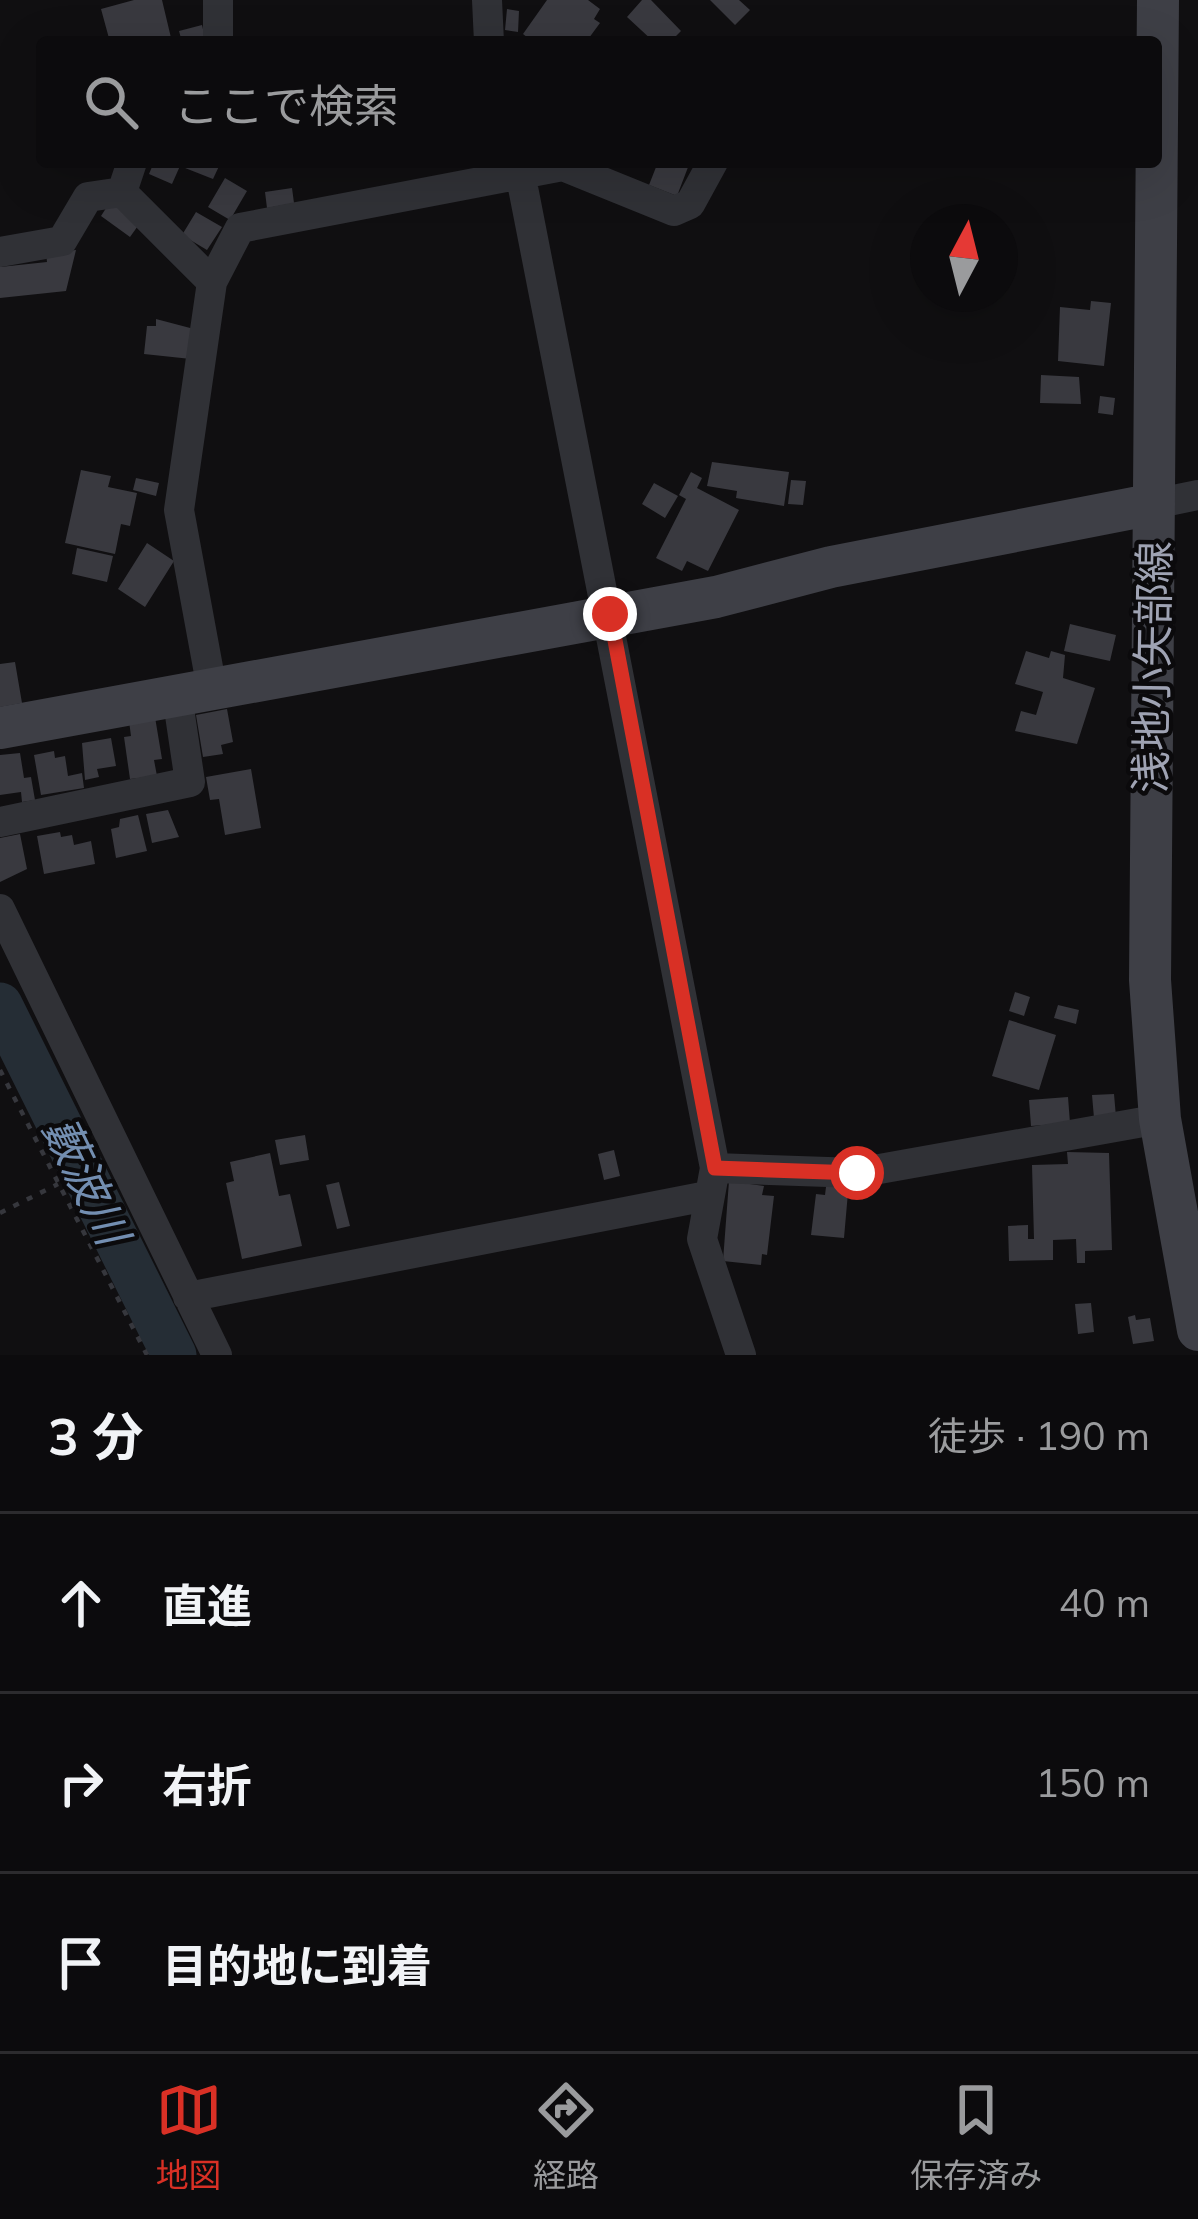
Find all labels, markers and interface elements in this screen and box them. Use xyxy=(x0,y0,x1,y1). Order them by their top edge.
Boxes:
search box xyxy=(36,36,1162,168)
icon: search xyxy=(78,69,144,135)
text: ここで検索 xyxy=(174,77,399,133)
north arrow xyxy=(910,204,1018,312)
street label: 浅地小矢部線 xyxy=(1123,541,1181,793)
route end xyxy=(583,587,637,641)
water label: 藪波川 xyxy=(32,1107,144,1257)
route start xyxy=(830,1146,884,1200)
text: 3 分 xyxy=(48,1404,144,1468)
text: 徒歩 · 190 m xyxy=(928,1411,1150,1460)
icon: ahead xyxy=(48,1570,114,1636)
text: 直進 xyxy=(162,1577,252,1633)
text: 40 m xyxy=(1059,1578,1150,1627)
icon: right xyxy=(48,1750,114,1816)
text: 右折 xyxy=(162,1757,252,1813)
text: 150 m xyxy=(1035,1758,1150,1807)
icon: arrive xyxy=(48,1930,114,1996)
text: 目的地に到着 xyxy=(162,1937,432,1993)
tab: 地図 xyxy=(156,2077,222,2197)
tab: 経路 xyxy=(533,2077,599,2197)
tab: 保存済み xyxy=(910,2077,1042,2197)

